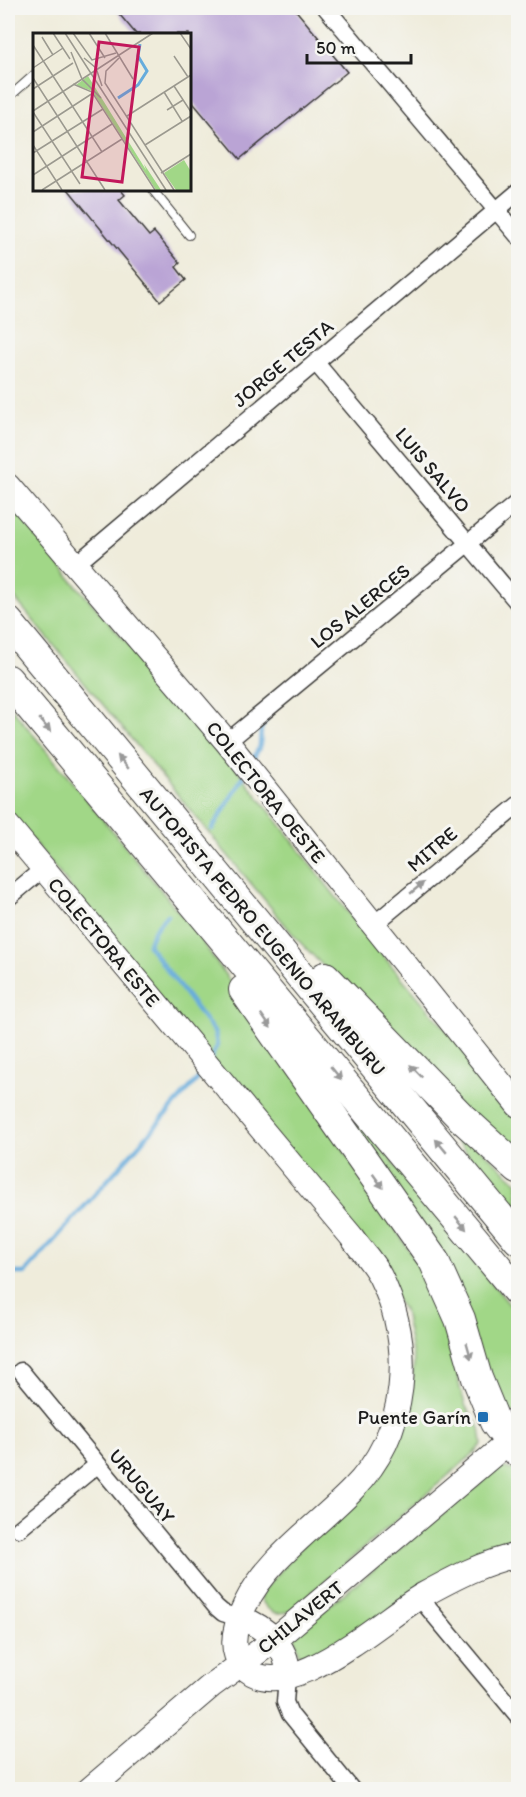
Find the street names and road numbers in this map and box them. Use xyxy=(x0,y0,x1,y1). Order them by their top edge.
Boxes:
street label: JORGE TESTA xyxy=(228,314,338,412)
street label: LUIS SALVO xyxy=(390,422,476,518)
street label: LOS ALERCES xyxy=(305,559,415,653)
street label: COLECTORA OESTE xyxy=(201,716,331,868)
street label: AUTOPISTA PEDRO EUGENIO ARAMBURU xyxy=(135,782,391,1080)
street label: MITRE xyxy=(402,821,462,877)
street label: COLECTORA ESTE xyxy=(43,872,165,1012)
street label: URUGUAY xyxy=(104,1444,180,1529)
street label: CHILAVERT xyxy=(252,1575,348,1659)

